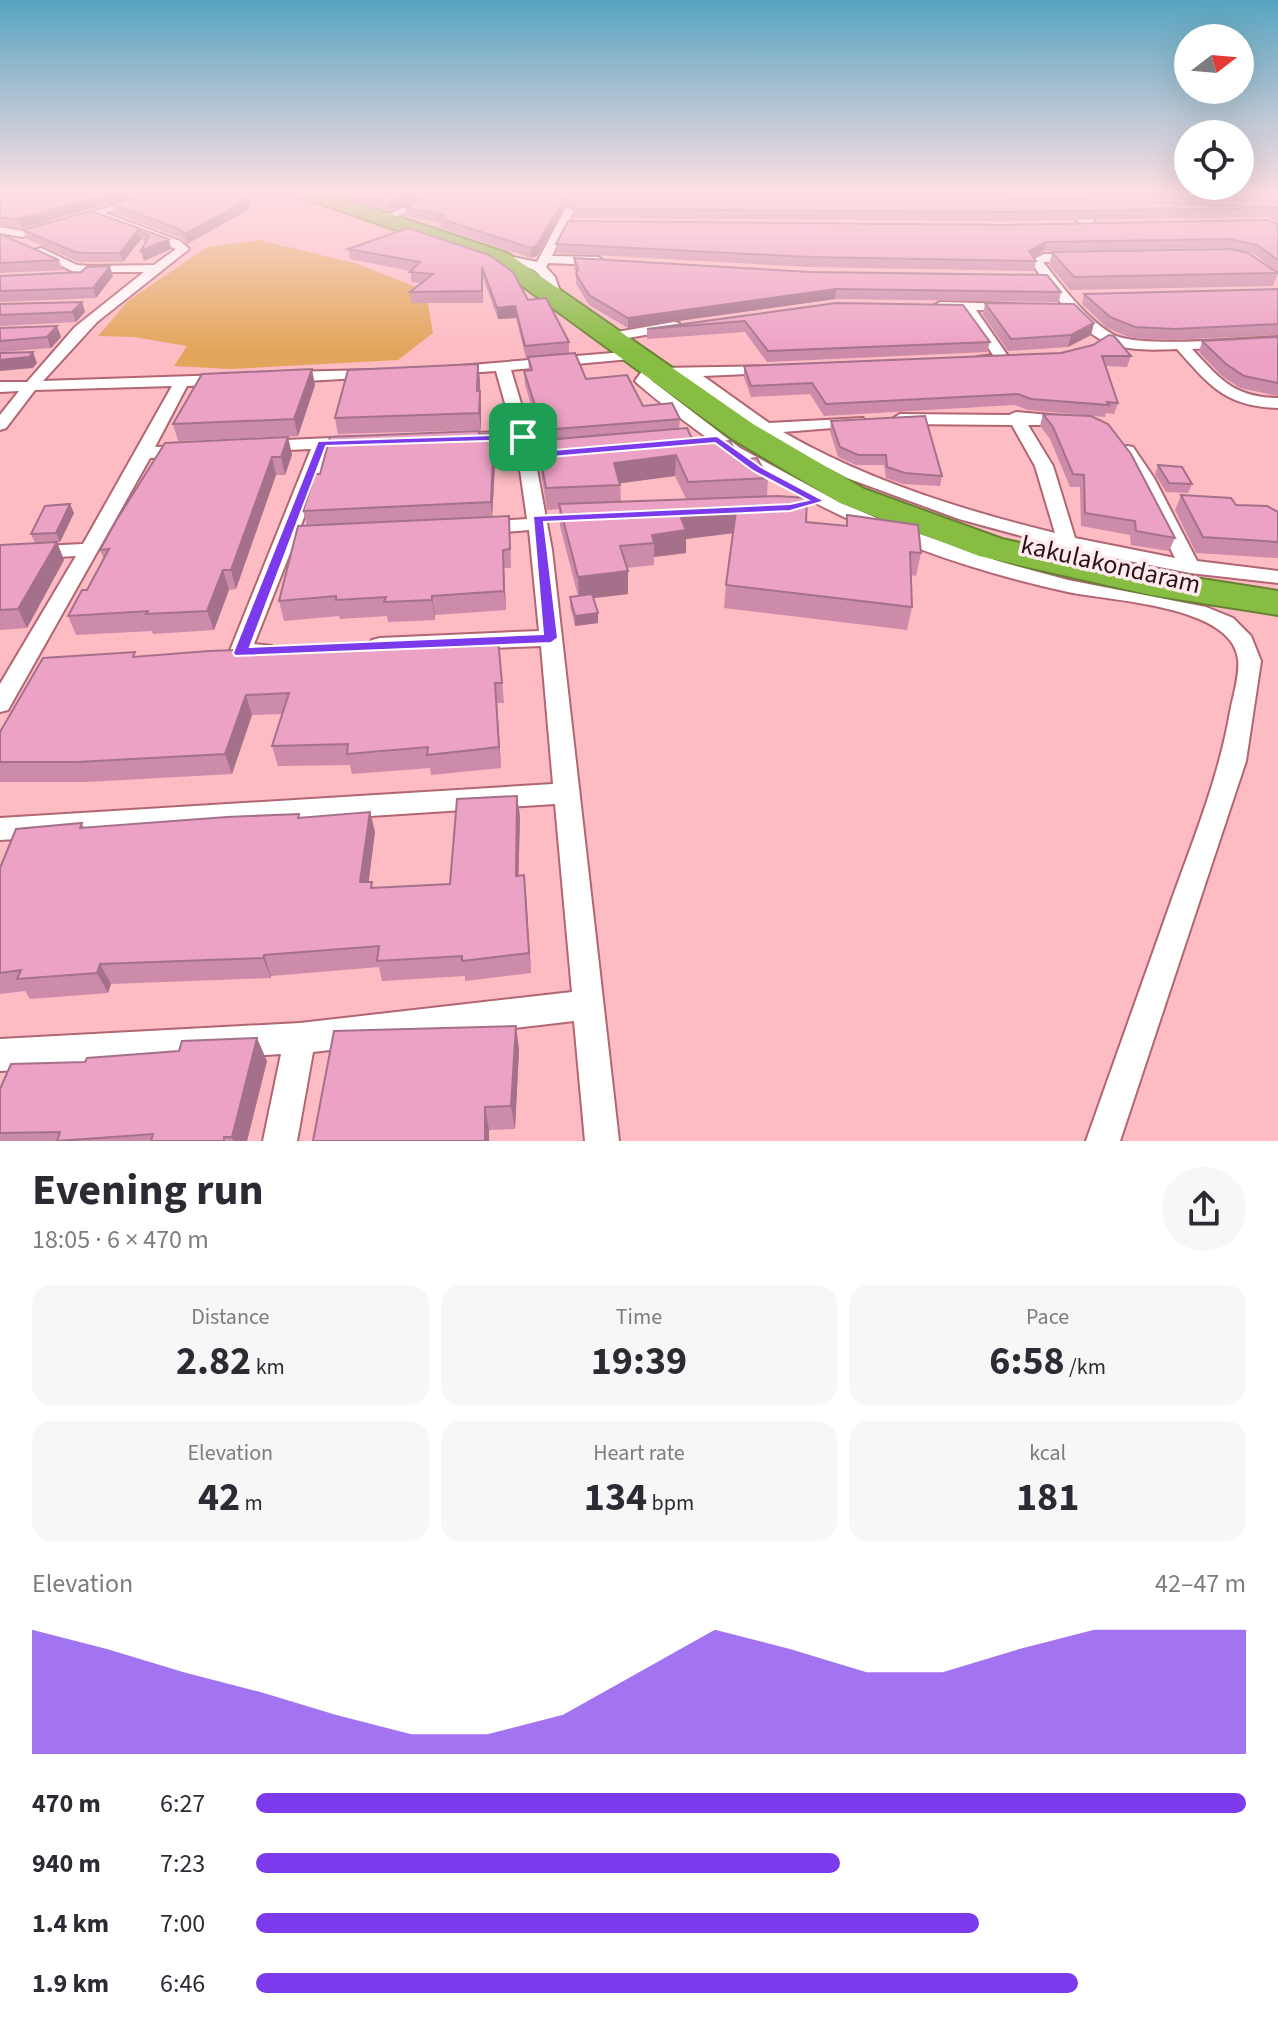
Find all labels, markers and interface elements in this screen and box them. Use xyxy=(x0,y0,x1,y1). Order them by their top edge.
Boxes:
north arrow xyxy=(1174,24,1254,104)
map controls xyxy=(1174,24,1254,200)
button: locate xyxy=(1174,120,1254,200)
pin xyxy=(489,403,557,471)
icon: arrive xyxy=(501,415,545,459)
street label: kakulakondaram xyxy=(1017,526,1204,603)
text: Evening run xyxy=(32,1159,264,1222)
button: share xyxy=(1162,1167,1246,1251)
text: 18:05 · 6 × 470 m xyxy=(32,1221,209,1258)
text: Distance xyxy=(191,1301,269,1333)
text: Time xyxy=(616,1301,662,1333)
text: Pace xyxy=(1026,1301,1069,1333)
text: 2.82 xyxy=(176,1333,251,1390)
text: 19:39 xyxy=(591,1333,687,1390)
text: 6:58 xyxy=(989,1333,1065,1390)
text: km xyxy=(251,1351,285,1383)
text: /km xyxy=(1065,1351,1106,1383)
text: Elevation xyxy=(187,1437,273,1469)
text: Heart rate xyxy=(593,1437,685,1469)
text: kcal xyxy=(1029,1437,1066,1469)
text: 42 xyxy=(198,1469,240,1526)
text: 134 xyxy=(584,1469,647,1526)
text: 181 xyxy=(1016,1469,1079,1526)
text: m xyxy=(240,1487,263,1519)
text: bpm xyxy=(647,1487,694,1519)
text: Elevation xyxy=(32,1565,133,1602)
text: 42–47 m xyxy=(1155,1565,1246,1602)
text: 470 m xyxy=(32,1785,101,1822)
text: 6:27 xyxy=(160,1785,205,1822)
text: 940 m xyxy=(32,1845,101,1882)
text: 7:23 xyxy=(160,1845,205,1882)
text: 1.4 km xyxy=(32,1905,109,1942)
text: 7:00 xyxy=(160,1905,205,1942)
text: 1.9 km xyxy=(32,1965,109,2002)
text: 6:46 xyxy=(160,1965,205,2002)

